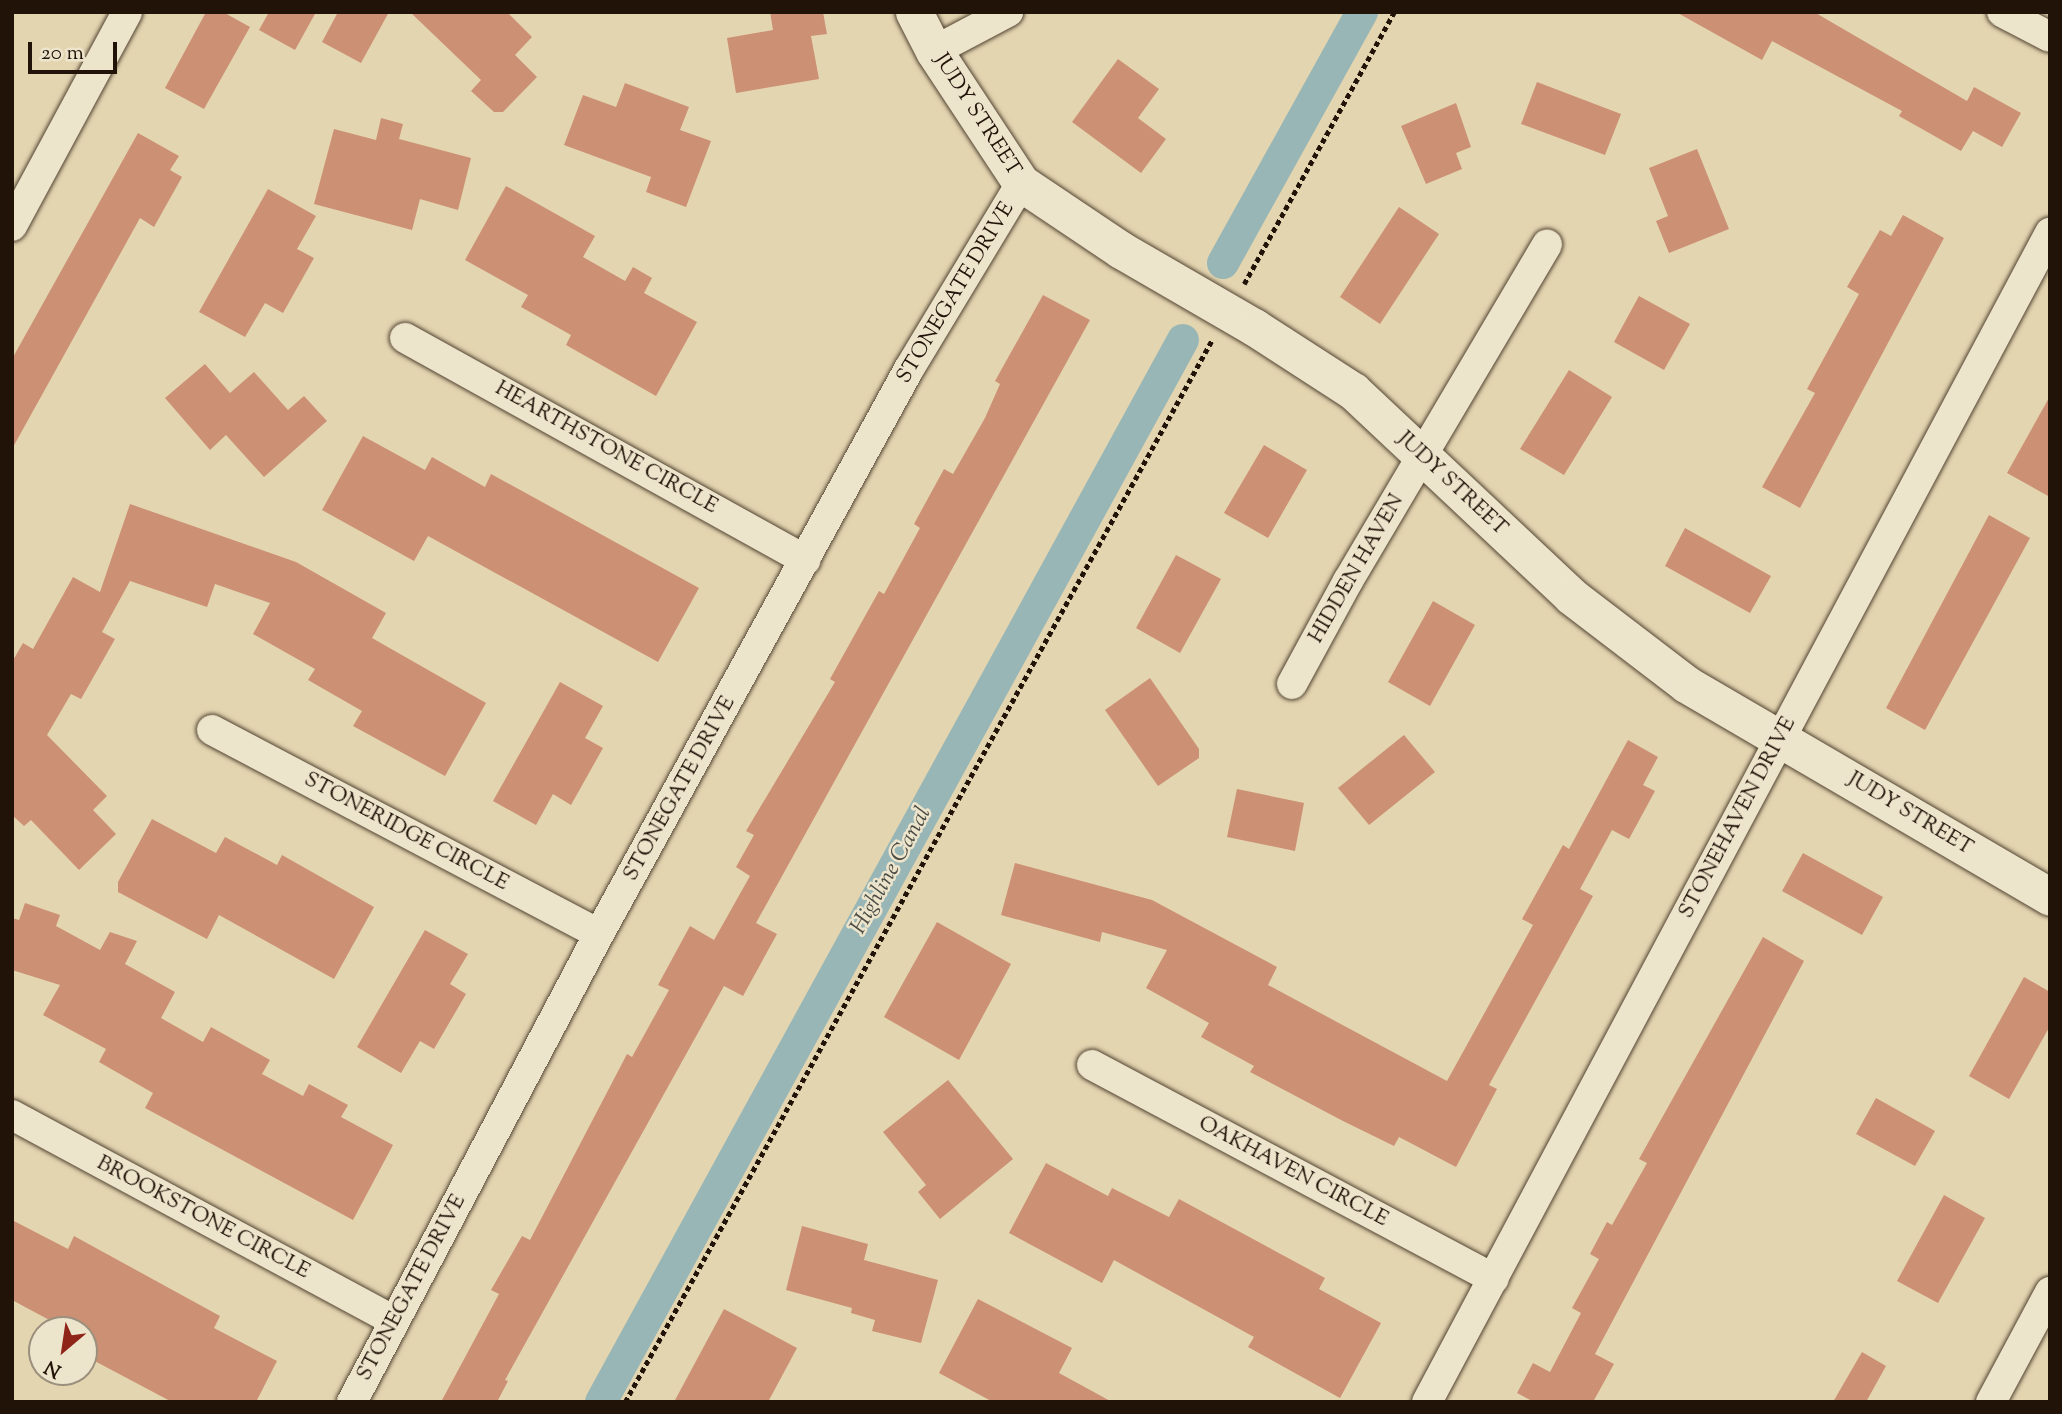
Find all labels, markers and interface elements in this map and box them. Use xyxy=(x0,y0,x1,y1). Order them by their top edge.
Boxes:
scale bar xyxy=(32,28,121,72)
text: 20 m xyxy=(41,39,84,69)
street label: JUDY STREET xyxy=(928,49,1026,181)
street label: STONEGATE DRIVE xyxy=(892,198,1020,388)
street label: HEARTHSTONE CIRCLE xyxy=(490,376,722,520)
street label: JUDY STREET xyxy=(1392,427,1512,541)
street label: HIDDEN HAVEN xyxy=(1304,490,1410,648)
street label: STONEGATE DRIVE xyxy=(619,692,741,886)
street label: STONEHAVEN DRIVE xyxy=(1674,713,1802,923)
street label: STONERIDGE CIRCLE xyxy=(299,767,513,897)
street label: JUDY STREET xyxy=(1843,767,1977,861)
water label: Highline Canal xyxy=(846,803,938,939)
street label: OAKHAVEN CIRCLE xyxy=(1194,1111,1392,1233)
street label: BROOKSTONE CIRCLE xyxy=(92,1151,314,1285)
street label: STONEGATE DRIVE xyxy=(352,1191,472,1385)
north arrow xyxy=(28,1316,98,1386)
text: N xyxy=(40,1353,67,1384)

